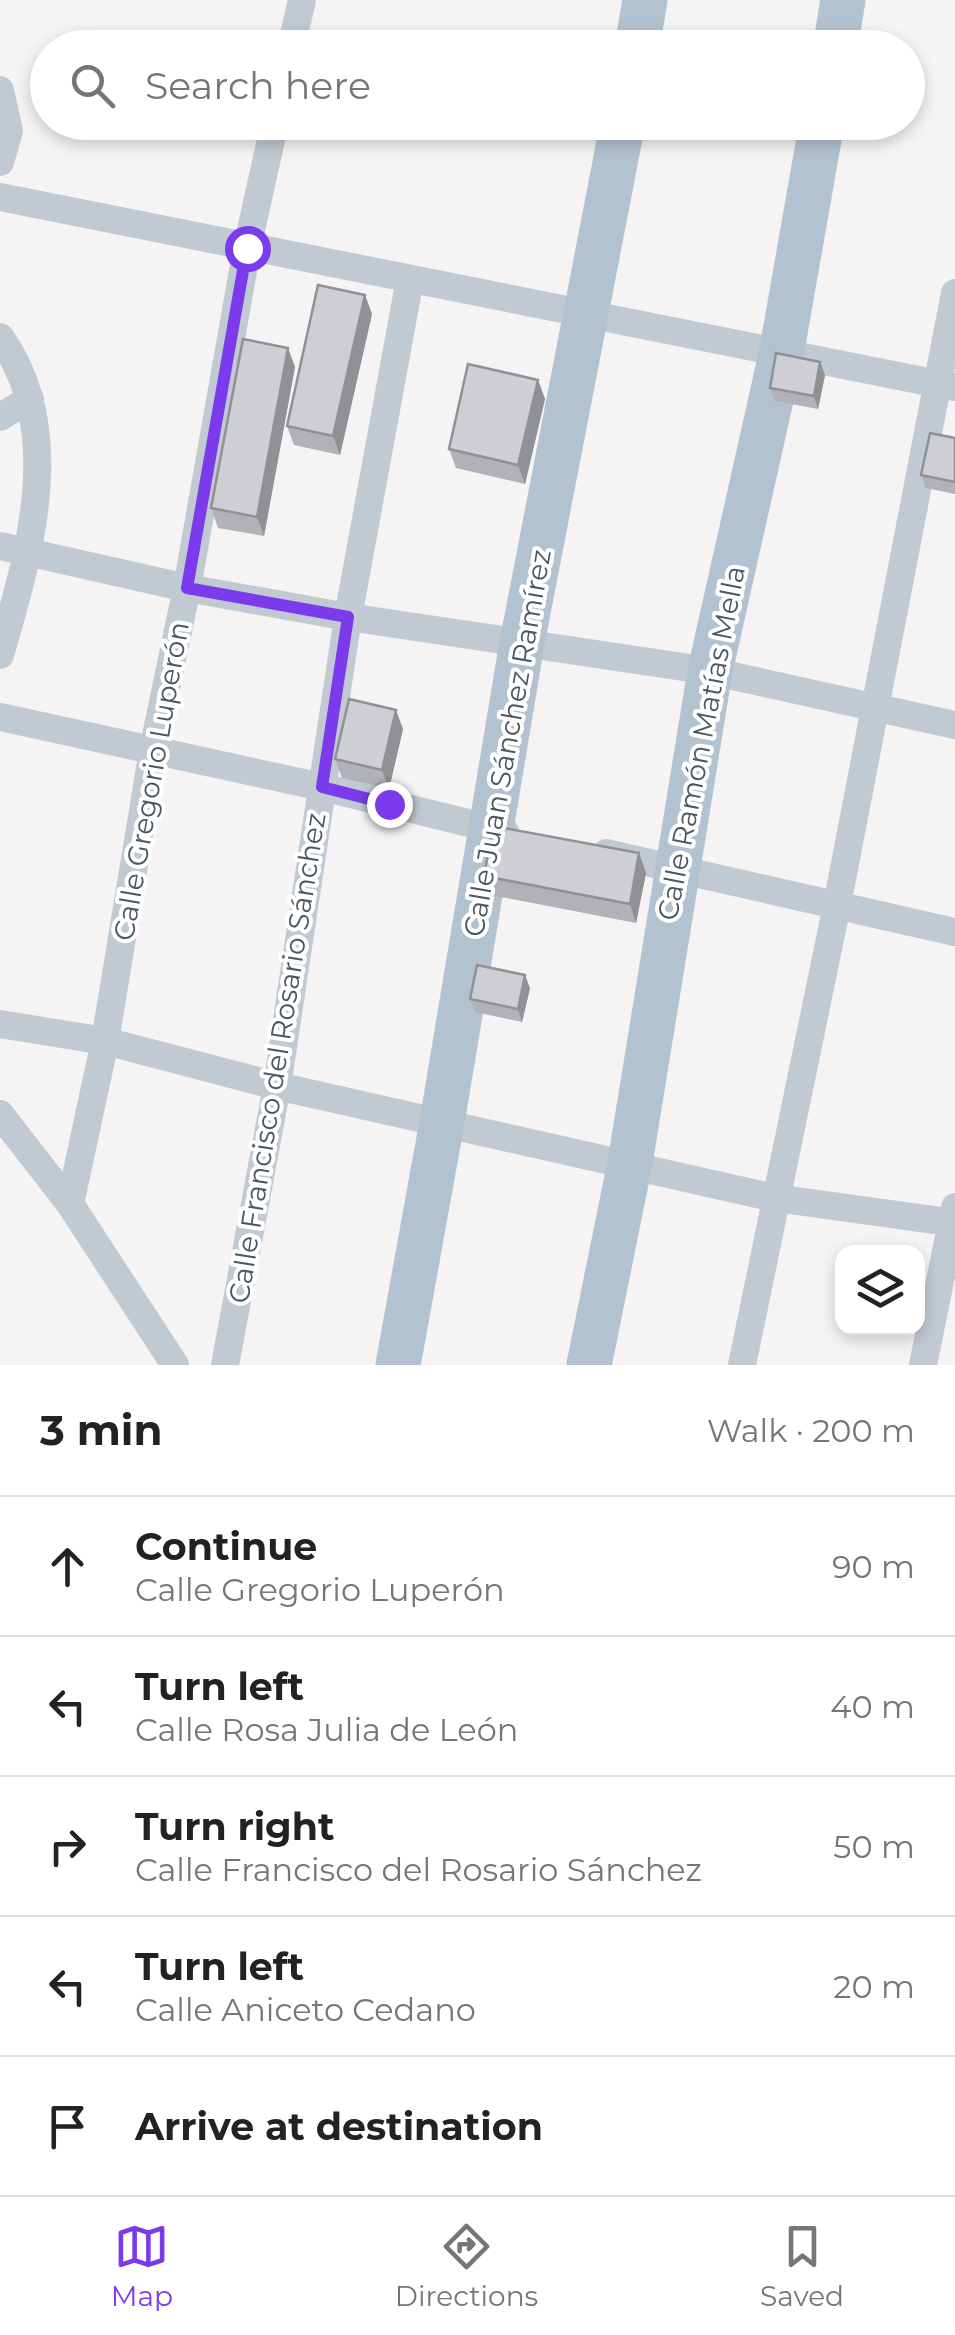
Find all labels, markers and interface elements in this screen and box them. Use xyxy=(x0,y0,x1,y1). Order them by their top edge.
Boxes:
search box xyxy=(30,30,925,140)
icon: search xyxy=(65,58,120,113)
text: Search here xyxy=(145,62,371,109)
route start xyxy=(225,226,271,272)
street label: Calle Juan Sánchez Ramírez xyxy=(456,547,558,939)
street label: Calle Ramón Matías Mella xyxy=(650,563,752,923)
street label: Calle Gregorio Luperón xyxy=(106,619,196,943)
route end xyxy=(367,782,413,828)
street label: Calle Francisco del Rosario Sánchez xyxy=(221,810,333,1306)
map controls xyxy=(835,1245,925,1335)
button: layers xyxy=(835,1245,925,1335)
text: 3 min xyxy=(40,1404,162,1456)
text: Walk · 200 m xyxy=(707,1411,915,1450)
text: Continue xyxy=(135,1523,317,1570)
icon: ahead xyxy=(40,1539,95,1594)
text: 90 m xyxy=(832,1547,915,1586)
text: Calle Gregorio Luperón xyxy=(135,1570,505,1609)
text: Turn left xyxy=(135,1663,304,1710)
icon: left xyxy=(40,1679,95,1734)
text: 40 m xyxy=(830,1687,915,1726)
text: Calle Rosa Julia de León xyxy=(135,1710,518,1749)
text: Turn right xyxy=(135,1803,334,1850)
icon: right xyxy=(40,1819,95,1874)
text: 50 m xyxy=(833,1827,915,1866)
text: Calle Francisco del Rosario Sánchez xyxy=(135,1850,702,1889)
text: Turn left xyxy=(135,1943,304,1990)
icon: left xyxy=(40,1959,95,2014)
text: 20 m xyxy=(833,1967,915,2006)
text: Calle Aniceto Cedano xyxy=(135,1990,476,2029)
icon: arrive xyxy=(40,2099,95,2154)
text: Arrive at destination xyxy=(135,2103,543,2150)
tab: Map xyxy=(111,2219,173,2313)
tab: Directions xyxy=(395,2219,538,2313)
tab: Saved xyxy=(760,2219,844,2313)

